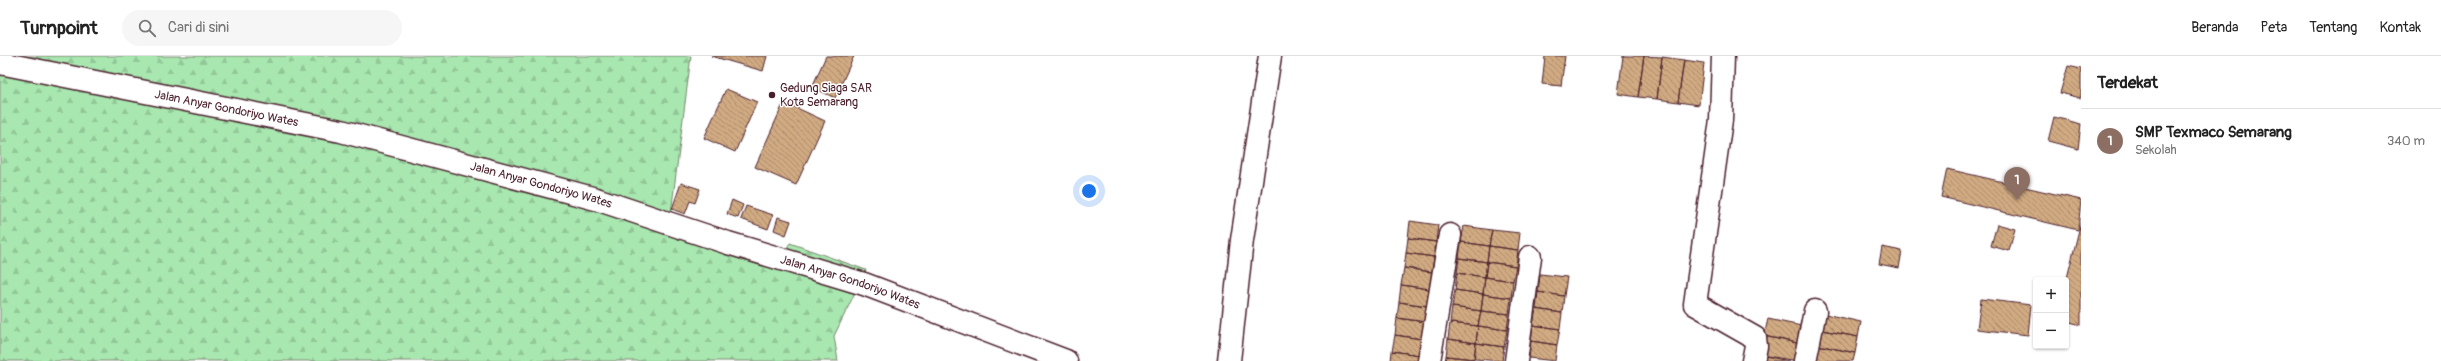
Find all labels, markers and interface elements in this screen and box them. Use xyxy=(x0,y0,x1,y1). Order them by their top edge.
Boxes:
search box xyxy=(122,10,402,46)
text: Turnpoint xyxy=(20,16,98,40)
icon: search xyxy=(136,17,158,39)
text: Cari di sini xyxy=(168,18,229,37)
text: Beranda xyxy=(2191,19,2239,36)
text: Peta xyxy=(2261,19,2287,36)
text: Tentang xyxy=(2309,19,2357,36)
text: Kontak xyxy=(2379,19,2421,36)
text: Terdekat xyxy=(2097,72,2158,93)
place label: Gedung Siaga SAR Kota Semarang xyxy=(780,81,872,110)
street label: Jalan Anyar Gondoriyo Wates xyxy=(153,87,300,130)
marker: Gedung Siaga SAR Kota Semarang xyxy=(767,90,777,100)
text: SMP Texmaco Semarang xyxy=(2135,123,2292,142)
text: 1 xyxy=(2107,133,2113,149)
text: 340 m xyxy=(2387,133,2425,149)
text: Sekolah xyxy=(2135,142,2177,158)
street label: Jalan Anyar Gondoriyo Wates xyxy=(469,158,615,212)
pin: 1 xyxy=(2004,167,2030,200)
your location xyxy=(1079,181,1099,201)
street label: Jalan Anyar Gondoriyo Wates xyxy=(779,252,923,312)
map controls xyxy=(2033,277,2069,349)
button: + xyxy=(2033,277,2069,313)
button: − xyxy=(2033,313,2069,349)

